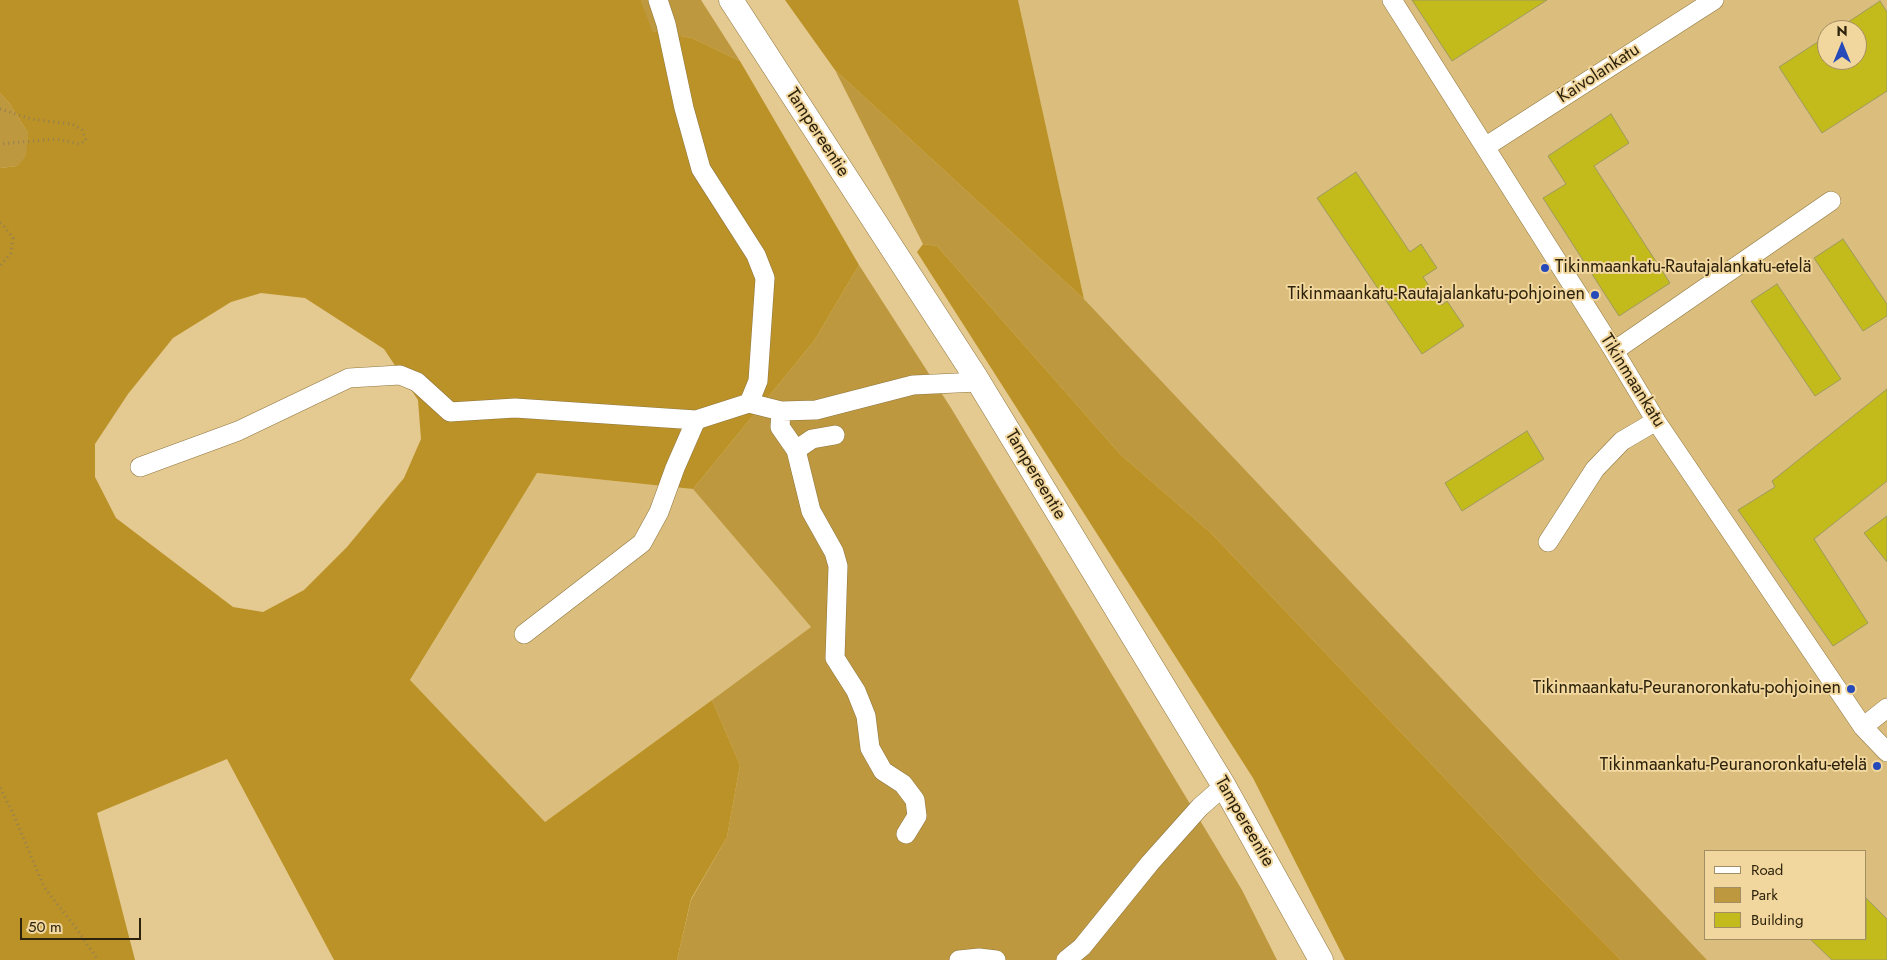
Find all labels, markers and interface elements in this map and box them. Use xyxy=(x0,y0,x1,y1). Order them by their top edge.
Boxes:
north arrow xyxy=(1817,20,1867,70)
text: N xyxy=(1836,21,1848,41)
street label: Kaivolankatu xyxy=(1554,39,1644,109)
street label: Tampereentie xyxy=(780,85,854,181)
place label: Tikinmaankatu-Rautajalankatu-etelä xyxy=(1555,257,1811,279)
marker: Tikinmaankatu-Rautajalankatu-etelä xyxy=(1539,262,1551,274)
place label: Tikinmaankatu-Rautajalankatu-pohjoinen xyxy=(1288,284,1585,306)
marker: Tikinmaankatu-Rautajalankatu-pohjoinen xyxy=(1589,289,1601,301)
street label: Tikinmaankatu xyxy=(1595,330,1669,432)
street label: Tampereentie xyxy=(1000,426,1070,524)
place label: Tikinmaankatu-Peuranoronkatu-pohjoinen xyxy=(1533,678,1841,700)
marker: Tikinmaankatu-Peuranoronkatu-pohjoinen xyxy=(1845,683,1857,695)
place label: Tikinmaankatu-Peuranoronkatu-etelä xyxy=(1600,755,1867,777)
marker: Tikinmaankatu-Peuranoronkatu-etelä xyxy=(1871,760,1883,772)
street label: Tampereentie xyxy=(1209,773,1279,871)
legend xyxy=(1704,850,1867,940)
text: Road xyxy=(1751,859,1783,881)
text: Park xyxy=(1751,884,1778,906)
scale bar xyxy=(22,908,144,940)
text: Building xyxy=(1751,909,1803,931)
text: 50 m xyxy=(28,916,62,938)

